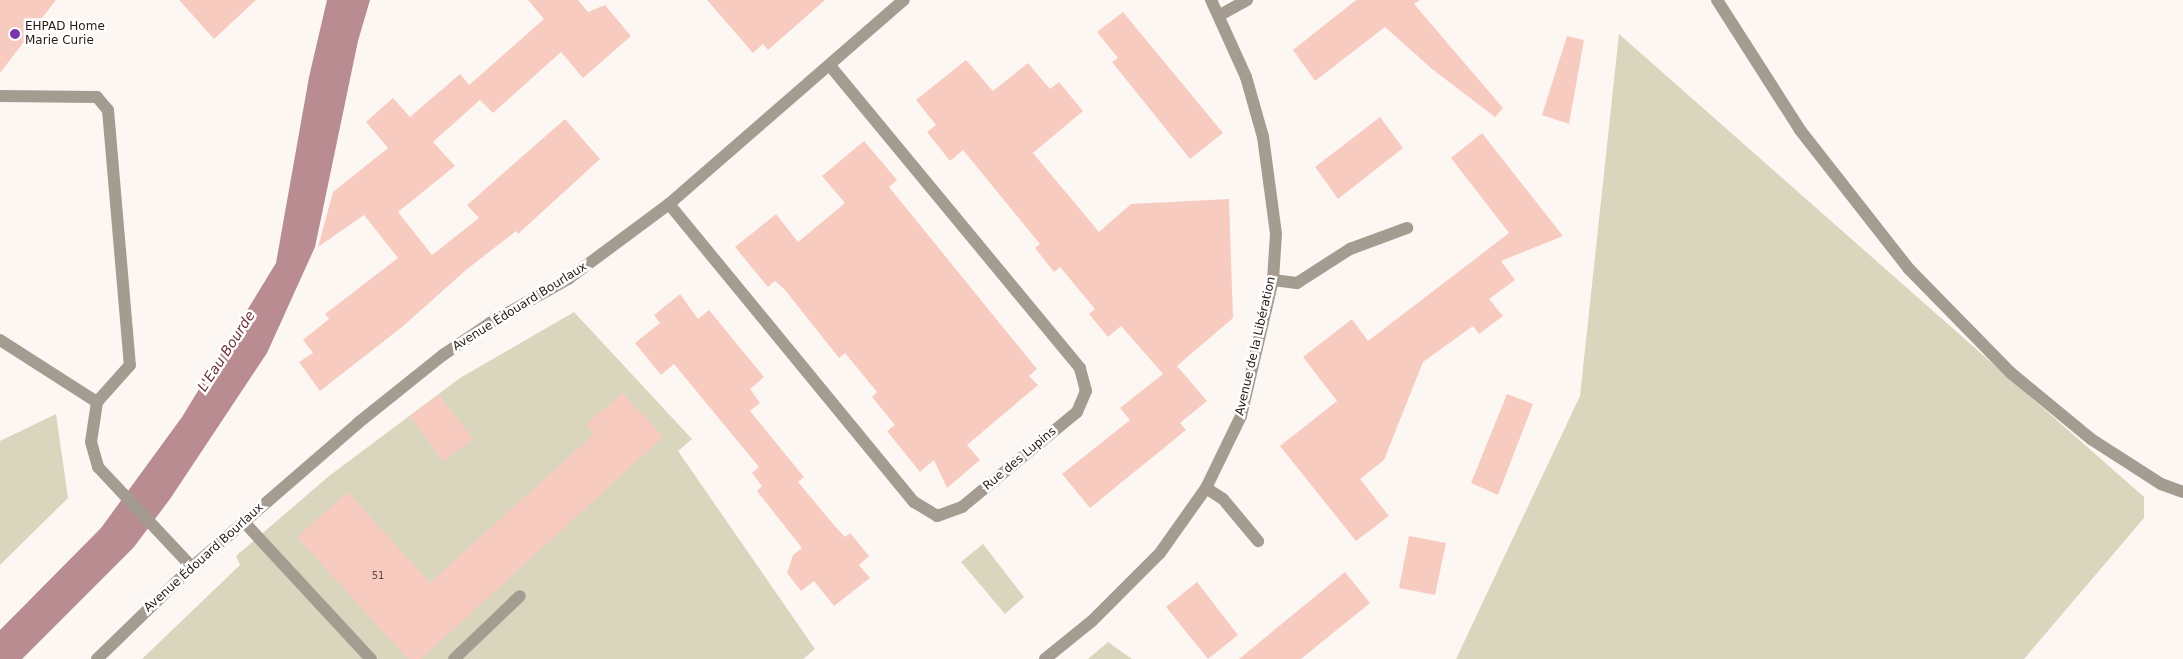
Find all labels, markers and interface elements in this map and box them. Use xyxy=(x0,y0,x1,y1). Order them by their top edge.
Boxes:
place label: EHPAD Home Marie Curie xyxy=(25,20,105,48)
marker: EHPAD Home Marie Curie xyxy=(9,28,21,40)
street label: Avenue Édouard Bourlaux xyxy=(450,260,590,354)
street label: Avenue de la Libération xyxy=(1233,275,1279,417)
water label: L'Eau Bourde xyxy=(194,308,258,394)
street label: Rue des Lupins xyxy=(981,424,1059,494)
street label: Avenue Édouard Bourlaux xyxy=(141,501,267,615)
house number: 51 xyxy=(372,570,384,582)

